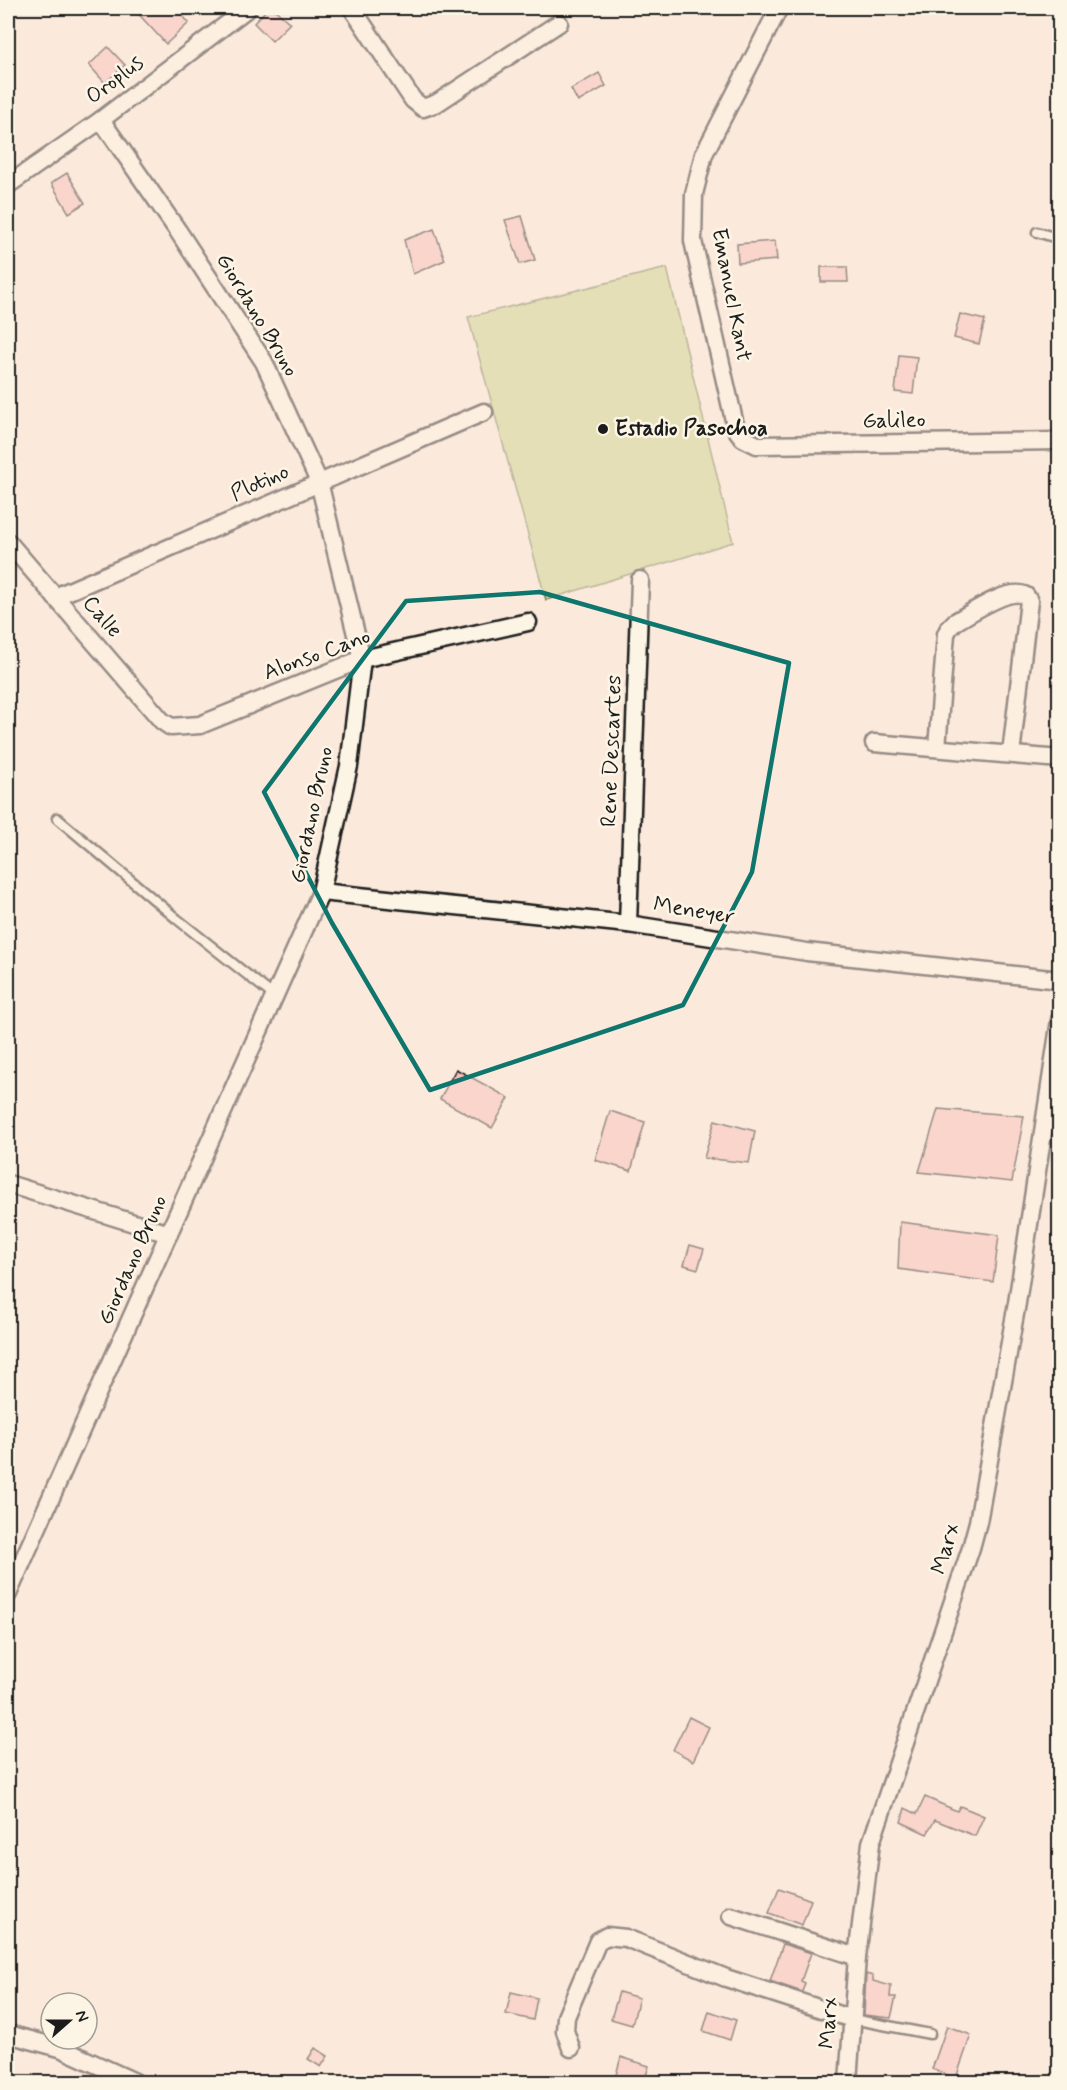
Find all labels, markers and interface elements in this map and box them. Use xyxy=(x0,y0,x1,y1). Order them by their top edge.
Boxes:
street label: Oroplus xyxy=(81,49,150,111)
street label: Emanuel Kant xyxy=(704,226,758,364)
street label: Giordano Bruno xyxy=(209,248,305,382)
street label: Galileo xyxy=(862,406,926,436)
place label: Estadio Pasochoa xyxy=(615,415,768,443)
marker: Estadio Pasochoa xyxy=(596,422,610,436)
street label: Plotino xyxy=(226,458,294,508)
street label: Calle xyxy=(76,590,128,644)
street label: Alonso Cano xyxy=(260,623,374,687)
street label: Rene Descartes xyxy=(595,674,629,828)
street label: Giordano Bruno xyxy=(284,744,340,886)
street label: Meneyer xyxy=(651,891,737,931)
street label: Giordano Bruno xyxy=(92,1191,174,1329)
street label: Marx xyxy=(925,1520,967,1578)
north arrow xyxy=(39,1991,99,2051)
street label: Marx xyxy=(813,1996,845,2050)
text: N xyxy=(70,2007,93,2025)

